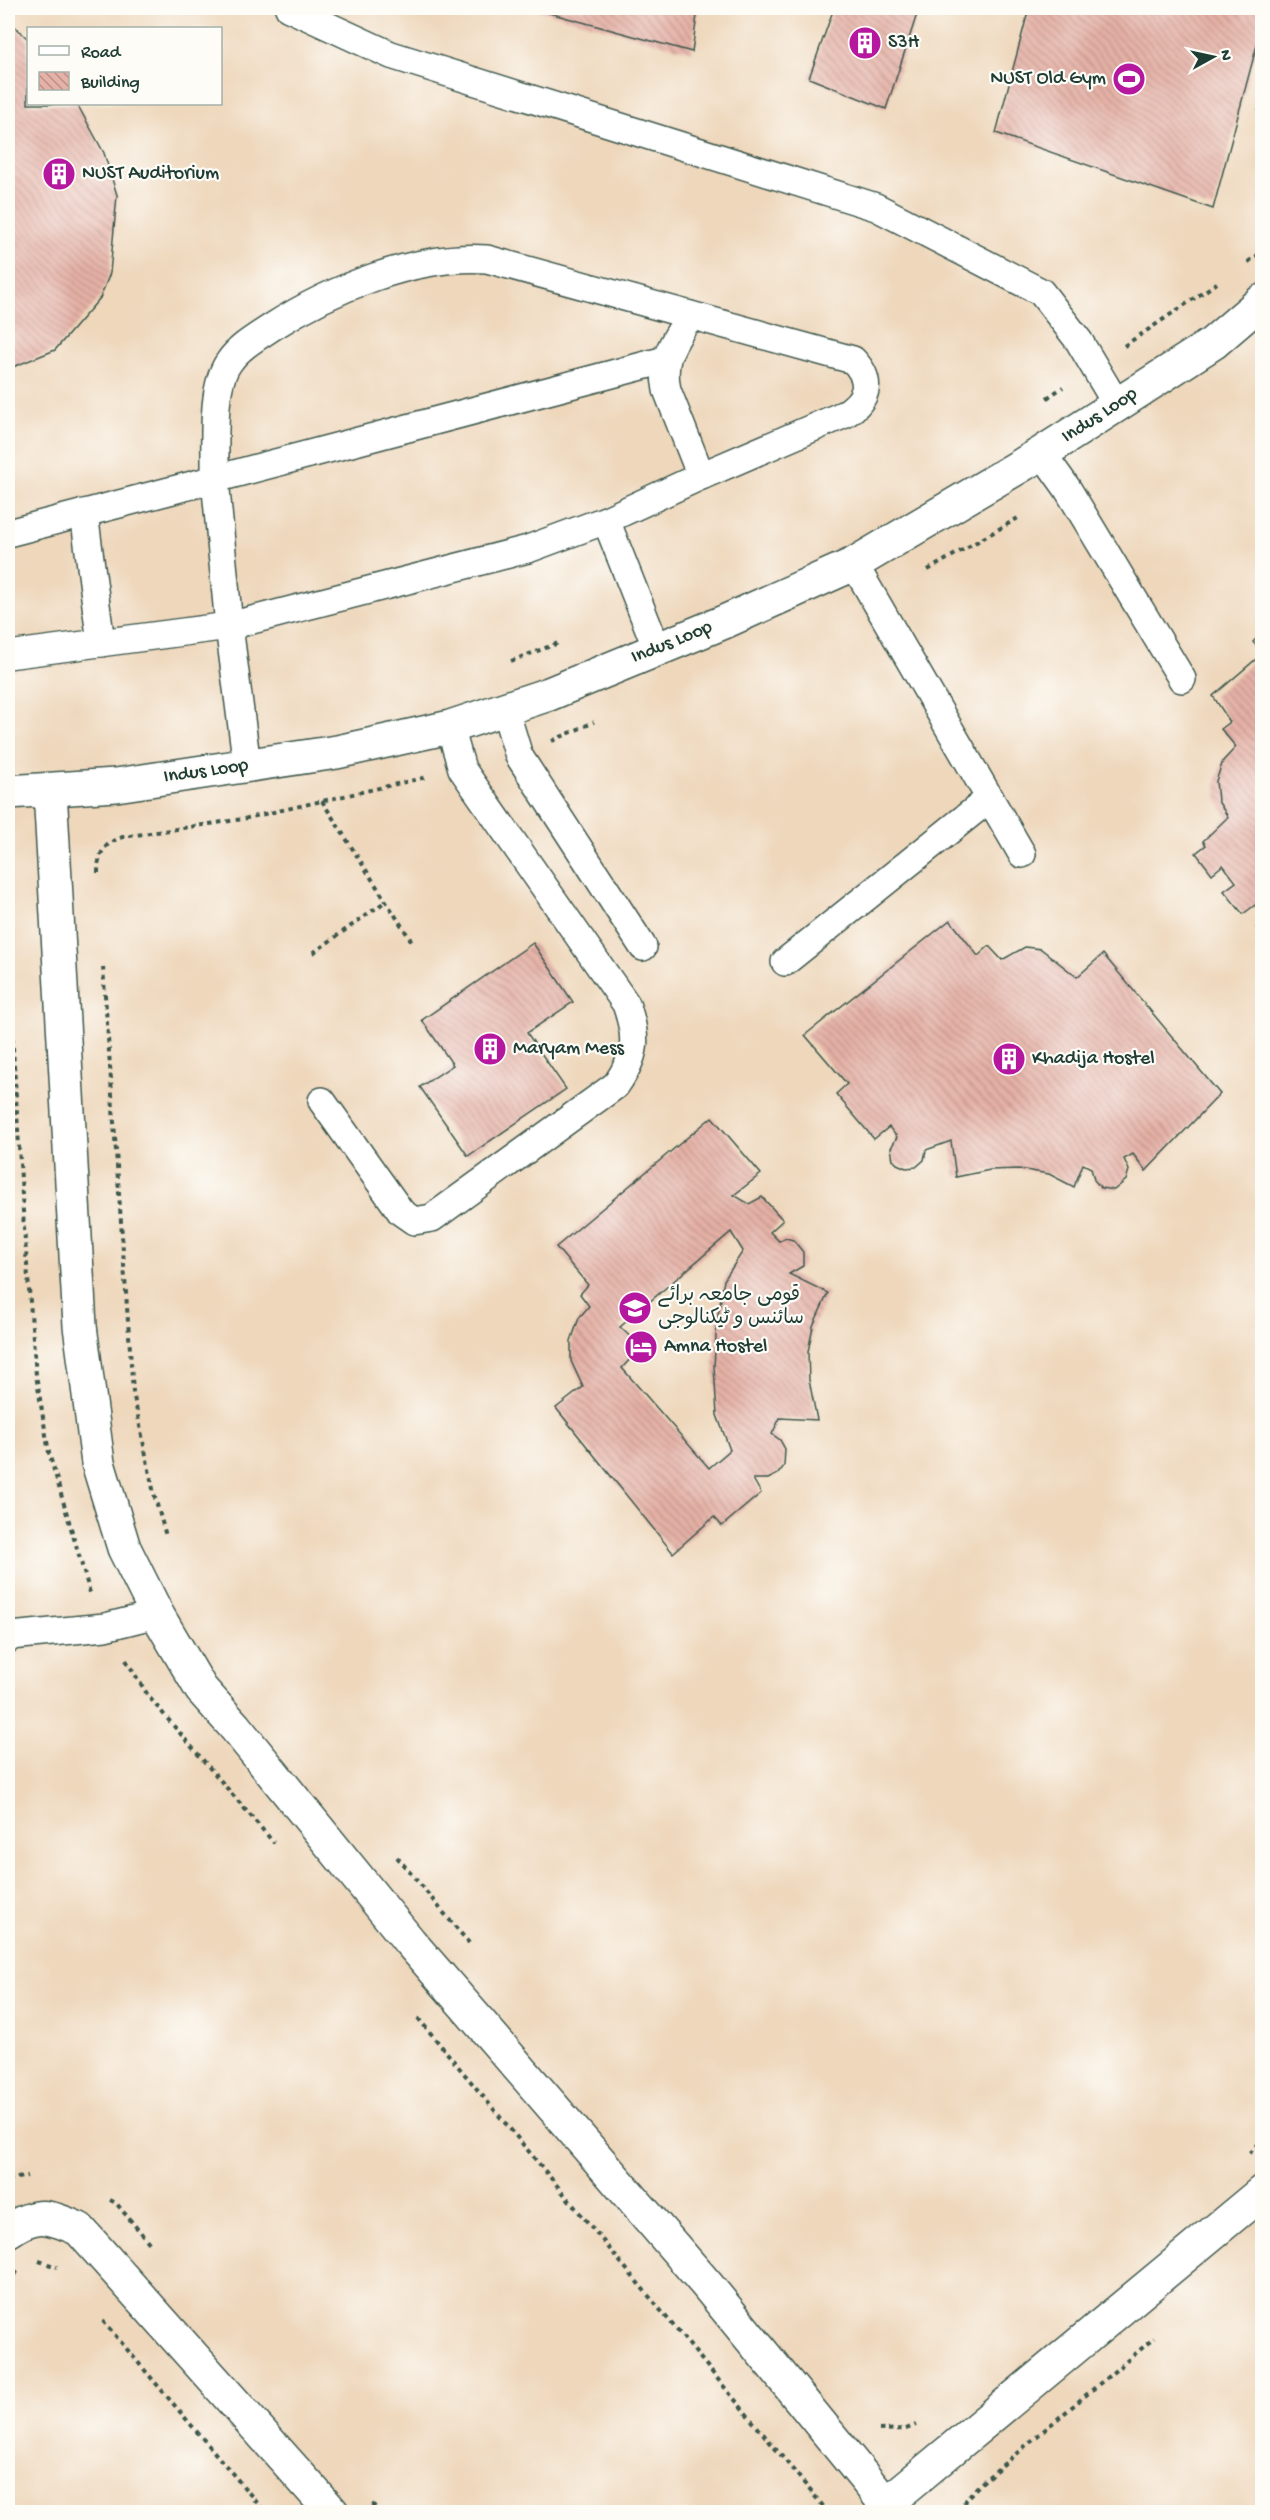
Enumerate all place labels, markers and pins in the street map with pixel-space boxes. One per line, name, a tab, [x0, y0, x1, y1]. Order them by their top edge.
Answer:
building icon: S3H	[847, 25, 883, 61]
place label: S3H	[888, 32, 920, 55]
sports icon: NUST Old Gym	[1111, 61, 1147, 97]
place label: NUST Old Gym	[990, 68, 1106, 91]
building icon: NUST Auditorium	[41, 156, 77, 192]
place label: NUST Auditorium	[82, 163, 219, 186]
building icon: Maryam Mess	[472, 1031, 508, 1067]
place label: Maryam Mess	[513, 1038, 625, 1061]
building icon: Khadija Hostel	[991, 1041, 1027, 1077]
place label: Khadija Hostel	[1032, 1048, 1155, 1071]
place label: قومی جامعہ برائے سائنس و ٹیکنالوجی	[658, 1284, 804, 1331]
school or university icon: قومی جامعہ برائے سائنس و ٹیکنالوجی	[617, 1290, 653, 1326]
hotel icon: Amna Hostel	[623, 1329, 659, 1365]
place label: Amna Hostel	[664, 1336, 767, 1359]

